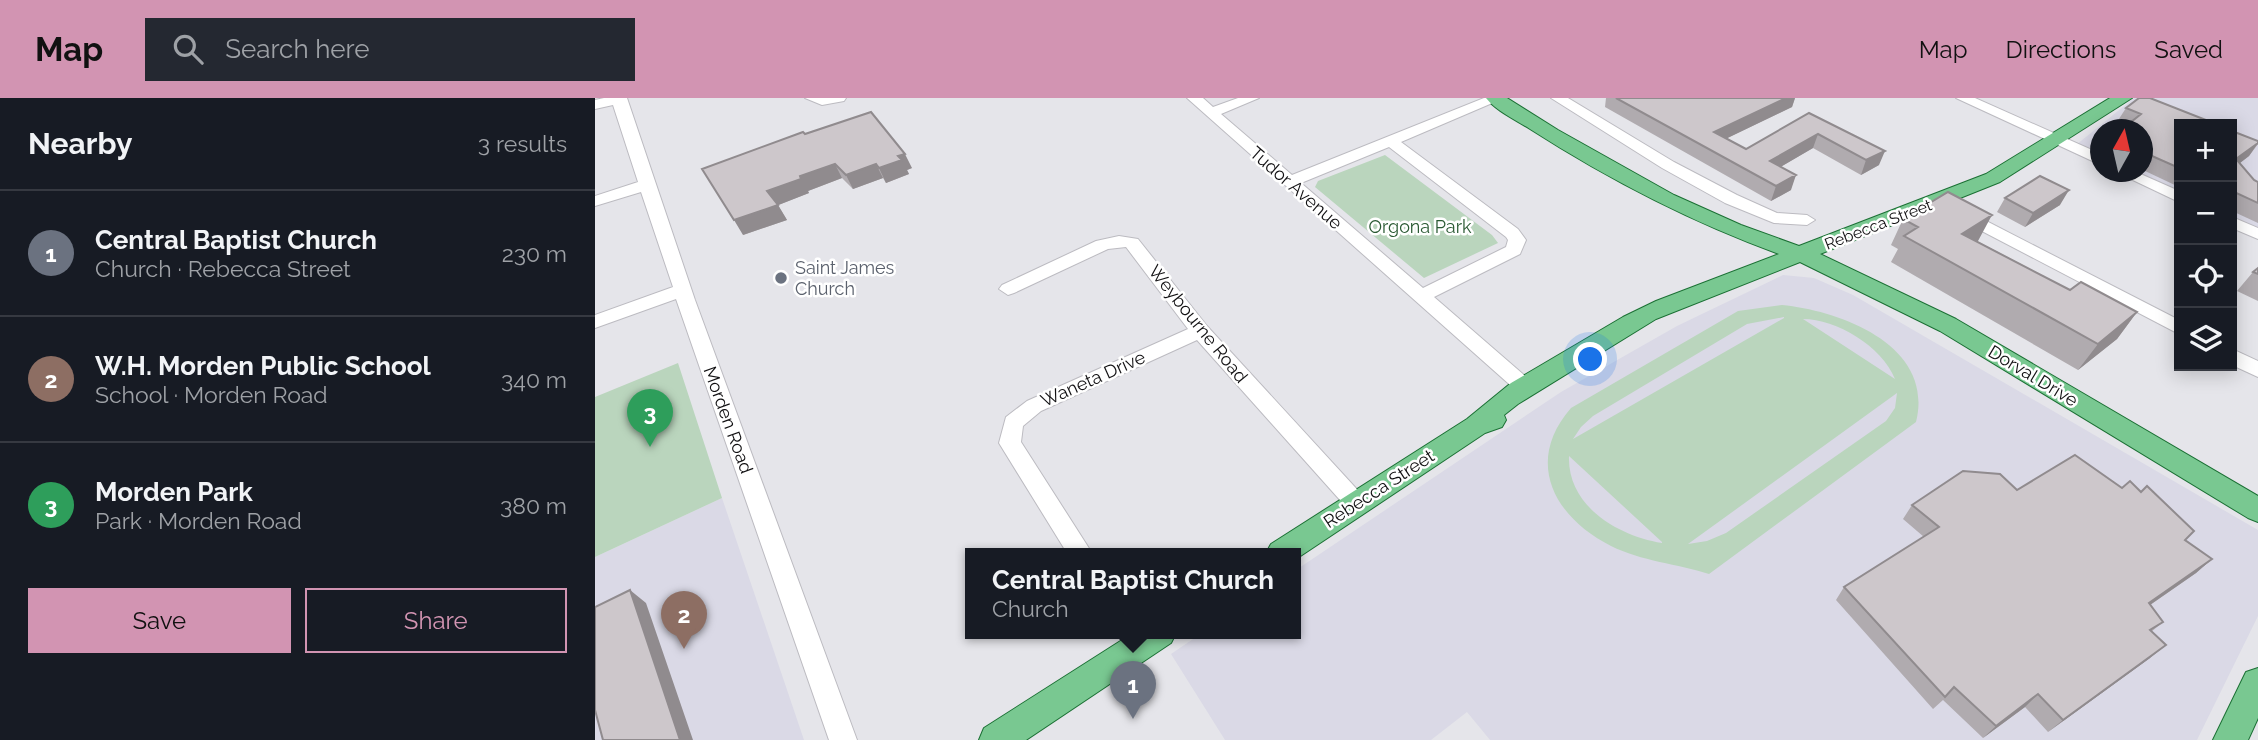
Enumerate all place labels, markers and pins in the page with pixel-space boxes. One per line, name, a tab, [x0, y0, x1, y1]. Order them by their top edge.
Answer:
place label: Saint James Church	[795, 257, 895, 299]
marker: Saint James Church	[773, 270, 789, 286]
pin: 3	[627, 389, 673, 447]
pin: 2	[661, 591, 707, 649]
pin: 1	[1110, 661, 1156, 719]

